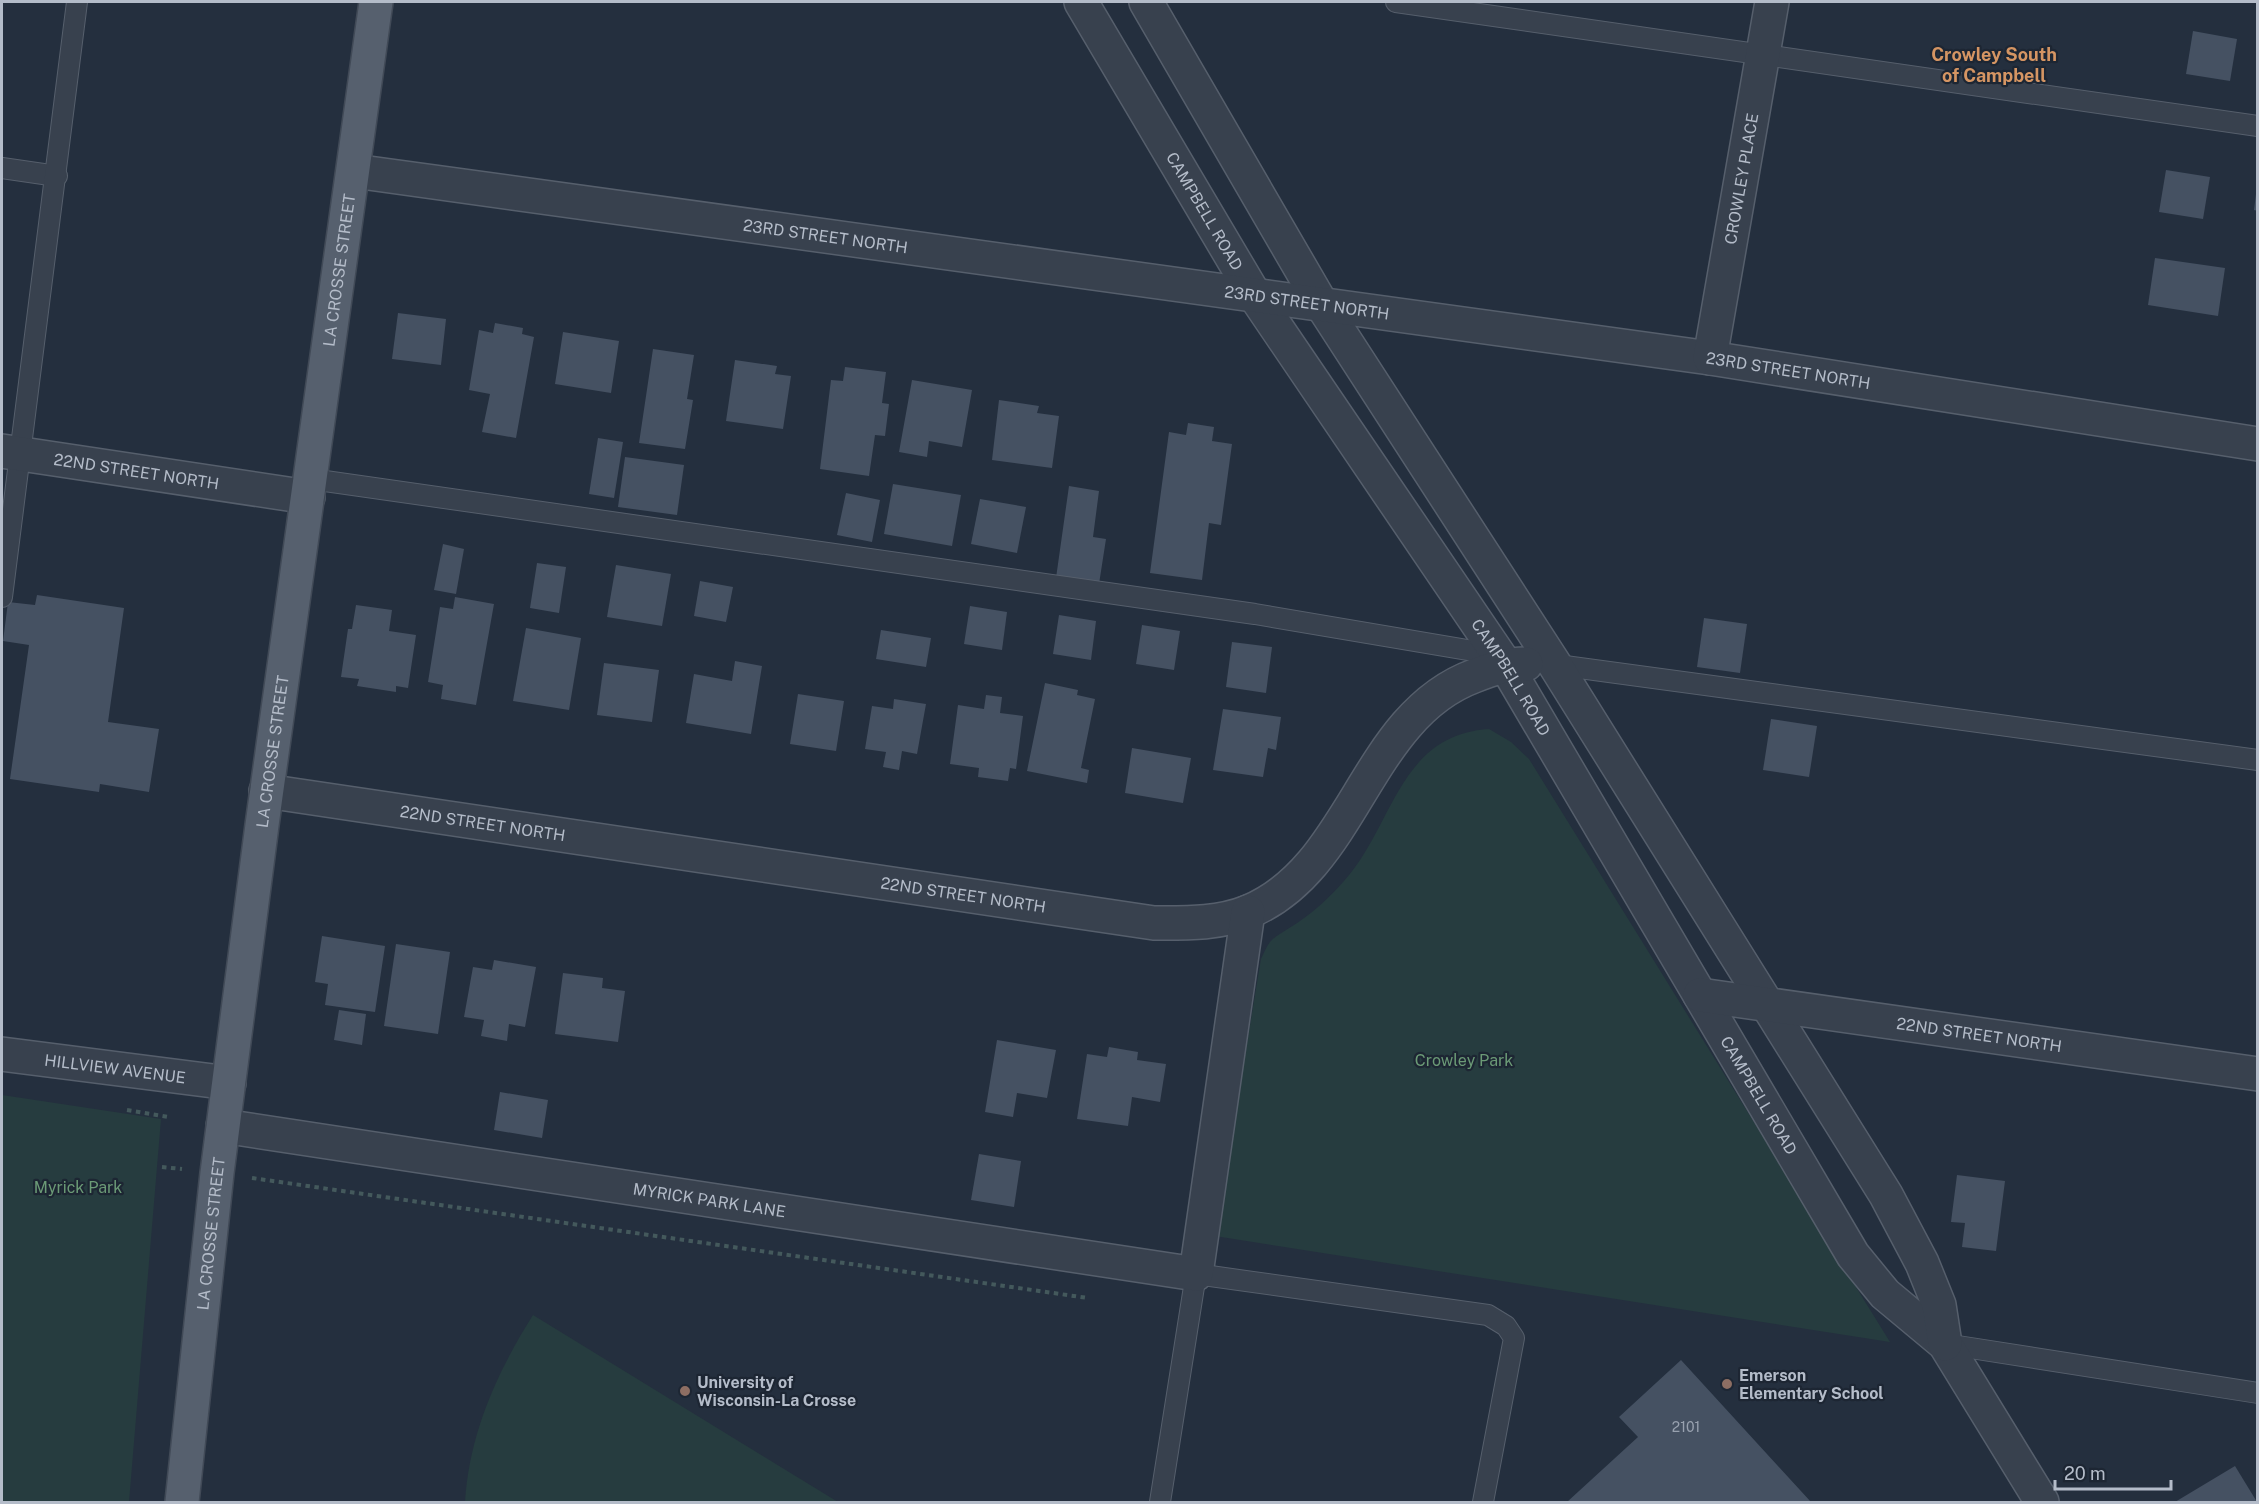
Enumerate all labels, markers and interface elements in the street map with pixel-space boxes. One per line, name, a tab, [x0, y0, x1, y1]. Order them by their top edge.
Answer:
district label: Crowley South of Campbell	[1931, 44, 2057, 86]
street label: CROWLEY PLACE	[1720, 112, 1762, 246]
street label: CAMPBELL ROAD	[1162, 149, 1247, 274]
street label: LA CROSSE STREET	[319, 192, 359, 348]
street label: 23RD STREET NORTH	[742, 215, 909, 257]
street label: 23RD STREET NORTH	[1223, 282, 1391, 323]
street label: 23RD STREET NORTH	[1705, 348, 1872, 393]
street label: 22ND STREET NORTH	[53, 449, 220, 493]
street label: CAMPBELL ROAD	[1468, 615, 1555, 739]
street label: LA CROSSE STREET	[252, 673, 292, 829]
street label: 22ND STREET NORTH	[399, 802, 567, 845]
street label: 22ND STREET NORTH	[879, 873, 1047, 916]
street label: 22ND STREET NORTH	[1895, 1013, 2063, 1056]
street label: CAMPBELL ROAD	[1717, 1033, 1801, 1158]
street label: HILLVIEW AVENUE	[43, 1050, 187, 1087]
park label: Crowley Park	[1415, 1051, 1513, 1070]
street label: LA CROSSE STREET	[193, 1155, 229, 1311]
park label: Myrick Park	[34, 1178, 122, 1197]
street label: MYRICK PARK LANE	[632, 1179, 787, 1221]
place label: Emerson Elementary School	[1739, 1366, 1884, 1403]
place label: University of Wisconsin-La Crosse	[697, 1373, 856, 1410]
marker: Emerson Elementary School	[1720, 1377, 1734, 1391]
marker: University of Wisconsin-La Crosse	[678, 1384, 692, 1398]
house number: 2101	[1672, 1419, 1700, 1435]
scale bar	[2055, 1453, 2170, 1491]
text: 20 m	[2064, 1463, 2106, 1484]

